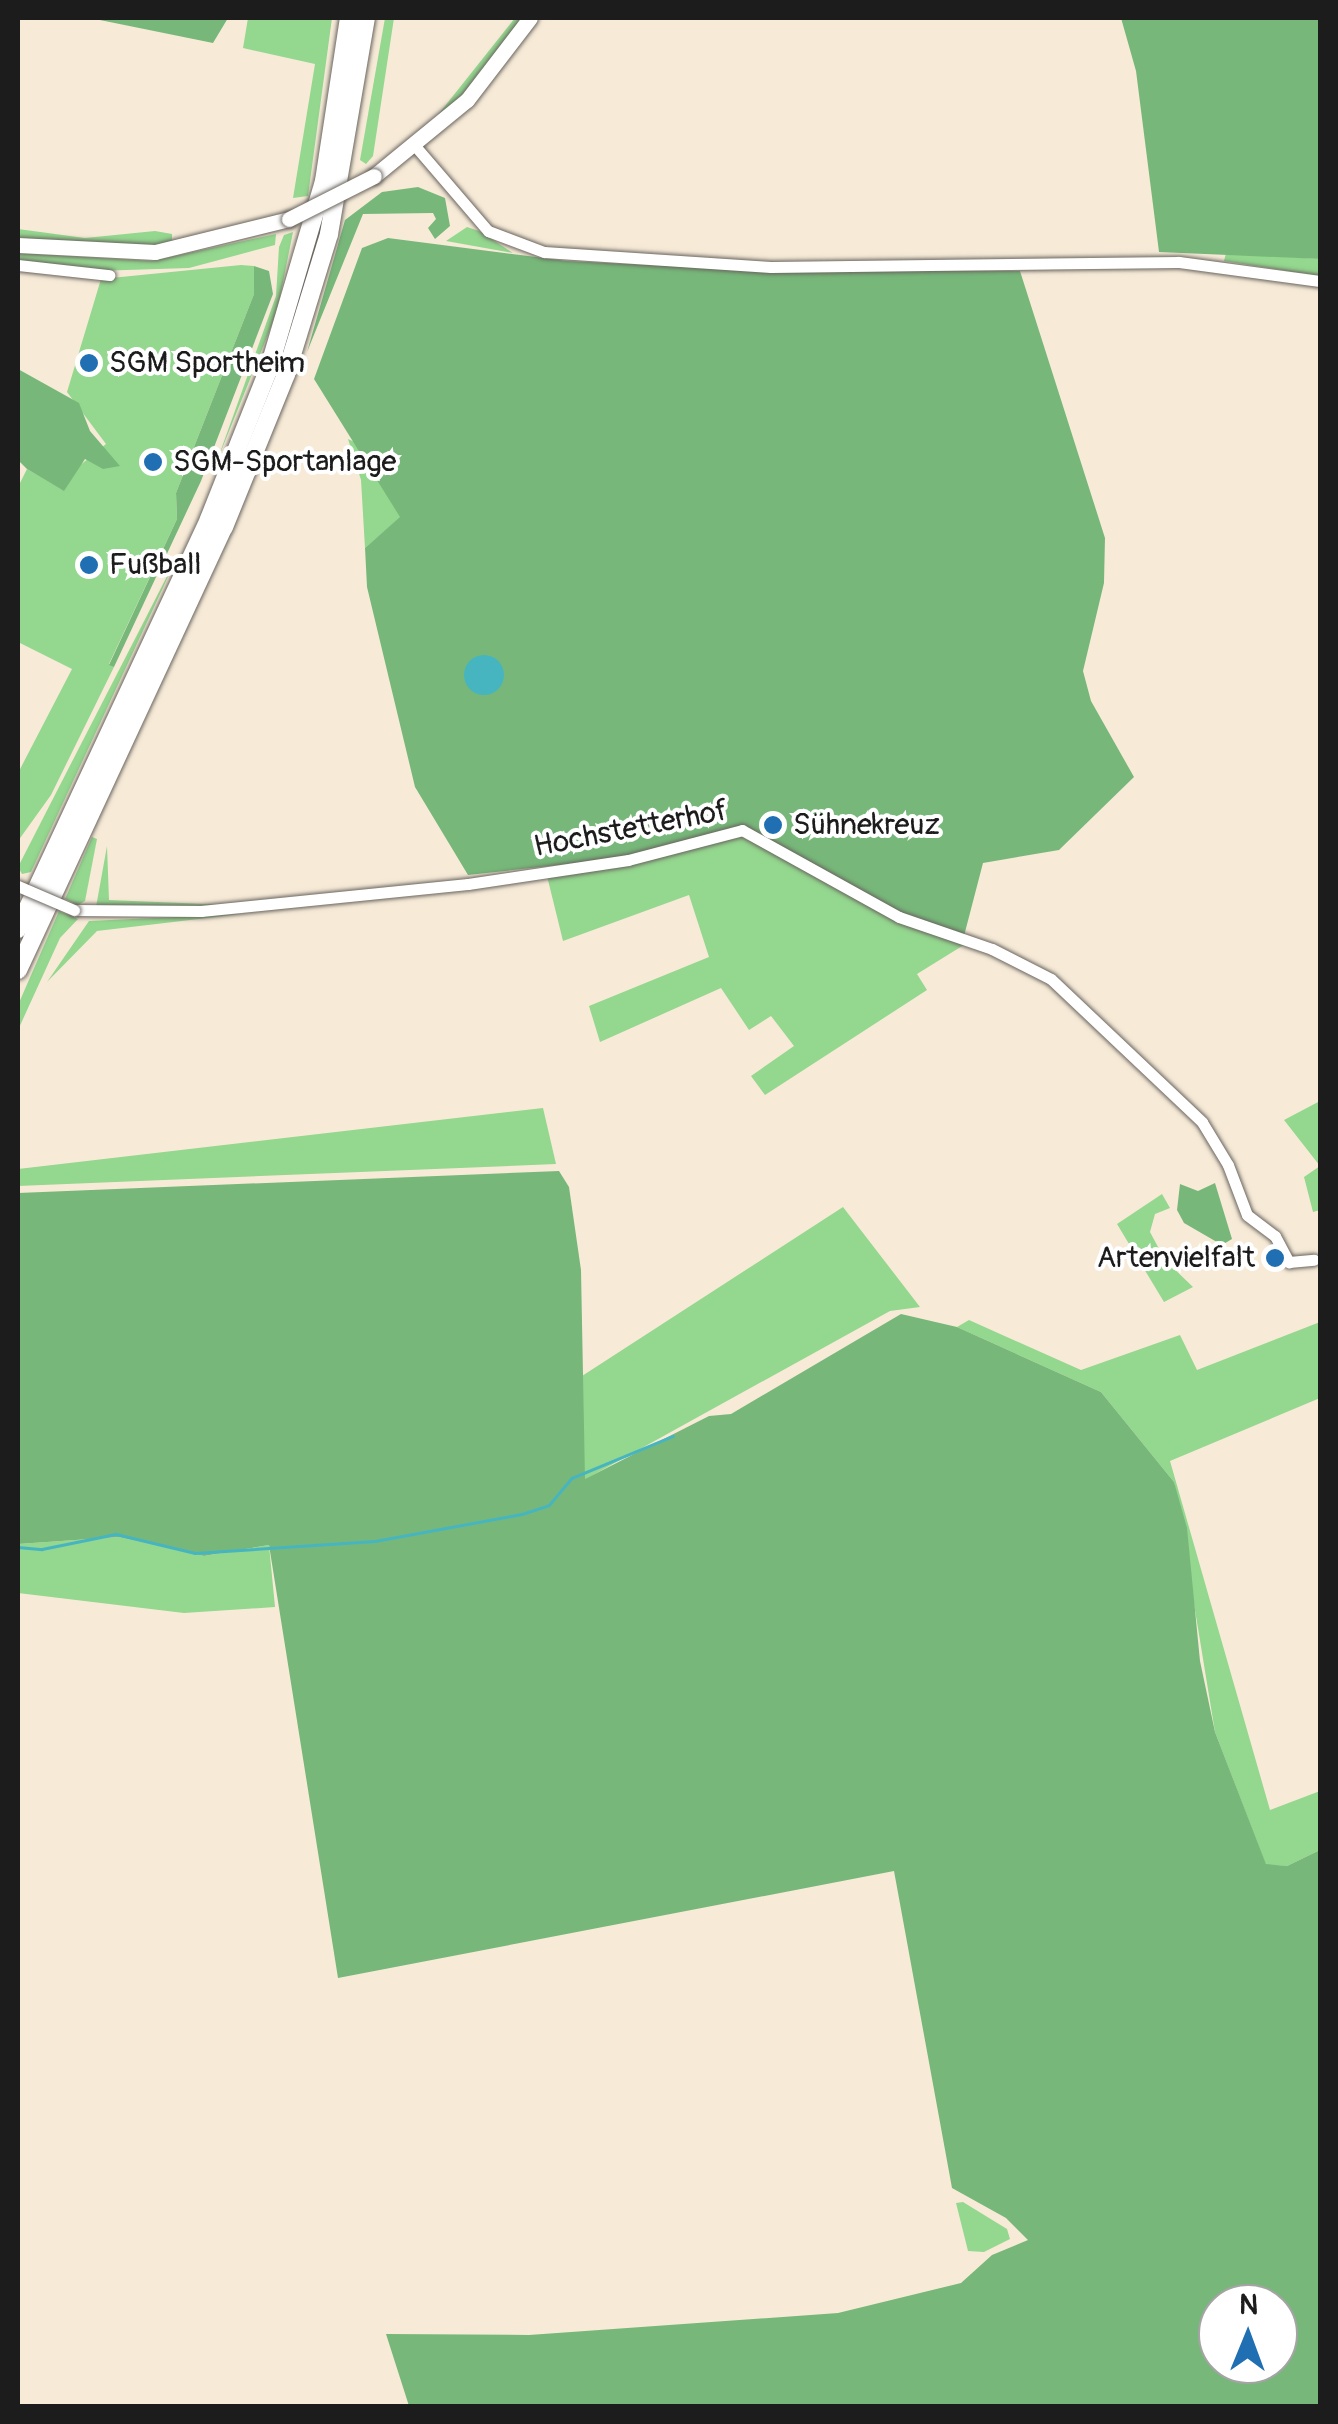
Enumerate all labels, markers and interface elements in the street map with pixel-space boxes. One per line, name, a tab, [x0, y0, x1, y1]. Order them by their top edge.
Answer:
place label: SGM Sportheim	[109, 345, 305, 381]
marker: SGM Sportheim	[78, 352, 100, 374]
place label: SGM-Sportanlage	[173, 444, 396, 480]
marker: SGM-Sportanlage	[142, 451, 164, 473]
place label: Fußball	[109, 547, 201, 583]
marker: Fußball	[78, 554, 100, 576]
street label: Hochstetterhof	[531, 793, 731, 865]
place label: Sühnekreuz	[793, 807, 940, 843]
marker: Sühnekreuz	[762, 814, 784, 836]
place label: Artenvielfalt	[1097, 1240, 1255, 1276]
marker: Artenvielfalt	[1264, 1247, 1286, 1269]
north arrow	[1198, 2284, 1298, 2384]
text: N	[1239, 2288, 1258, 2323]

